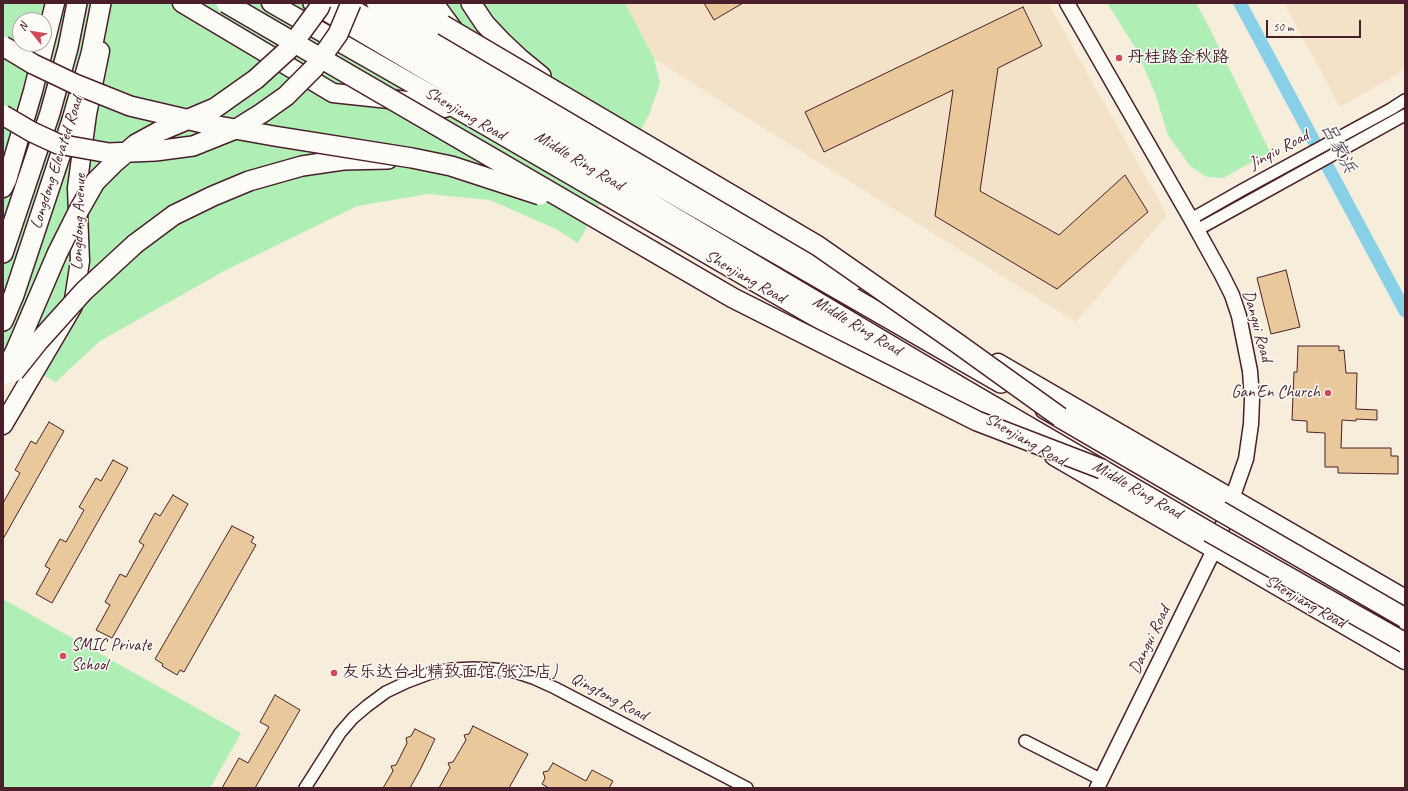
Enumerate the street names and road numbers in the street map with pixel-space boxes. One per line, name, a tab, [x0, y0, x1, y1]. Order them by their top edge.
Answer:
street label: Shenjiang Road	[421, 83, 509, 145]
street label: Longdong Elevated Road	[26, 94, 88, 232]
street label: Middle Ring Road	[531, 126, 627, 196]
street label: Jinqiu Road	[1246, 126, 1312, 174]
street label: Longdong Avenue	[67, 173, 91, 271]
street label: Shenjiang Road	[701, 246, 789, 308]
street label: Dangui Road	[1238, 288, 1276, 364]
street label: Middle Ring Road	[809, 291, 905, 361]
street label: Shenjiang Road	[981, 409, 1069, 471]
street label: Middle Ring Road	[1089, 456, 1185, 524]
street label: Shenjiang Road	[1261, 571, 1349, 633]
street label: Dangui Road	[1125, 603, 1175, 677]
street label: Qingtong Road	[567, 668, 651, 726]

